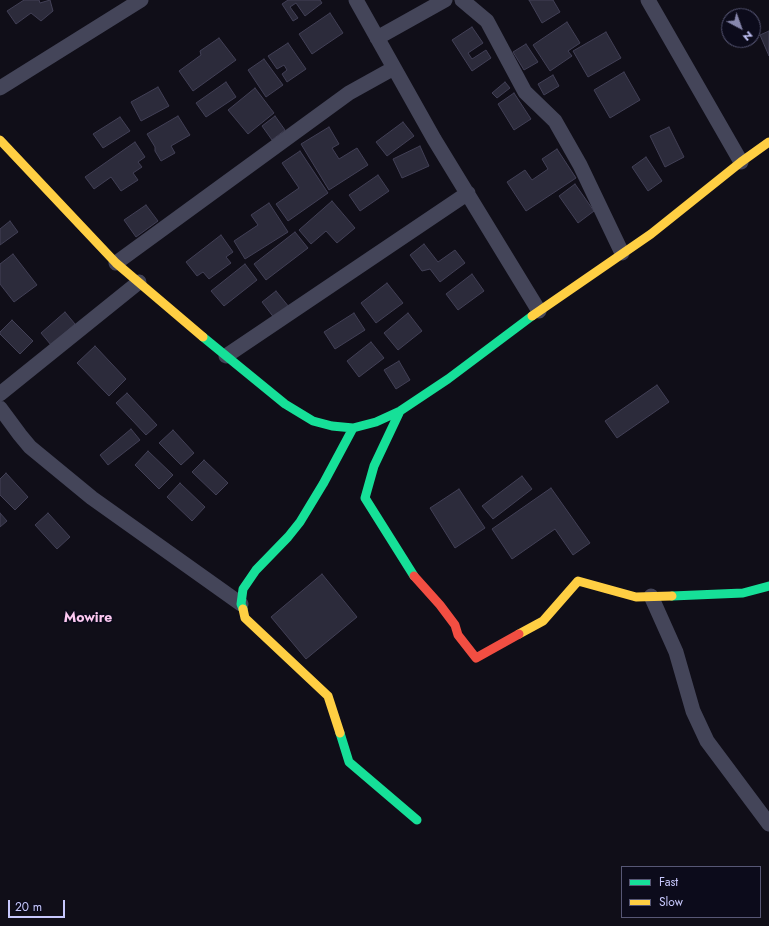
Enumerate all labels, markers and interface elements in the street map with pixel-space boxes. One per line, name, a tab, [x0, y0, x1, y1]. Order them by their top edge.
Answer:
north arrow	[721, 8, 761, 48]
text: N	[740, 27, 757, 45]
district label: Mowire	[64, 611, 112, 627]
legend	[621, 866, 761, 918]
text: Fast	[659, 873, 678, 891]
scale bar	[10, 892, 67, 918]
text: Slow	[659, 893, 683, 911]
text: 20 m	[15, 898, 42, 916]

